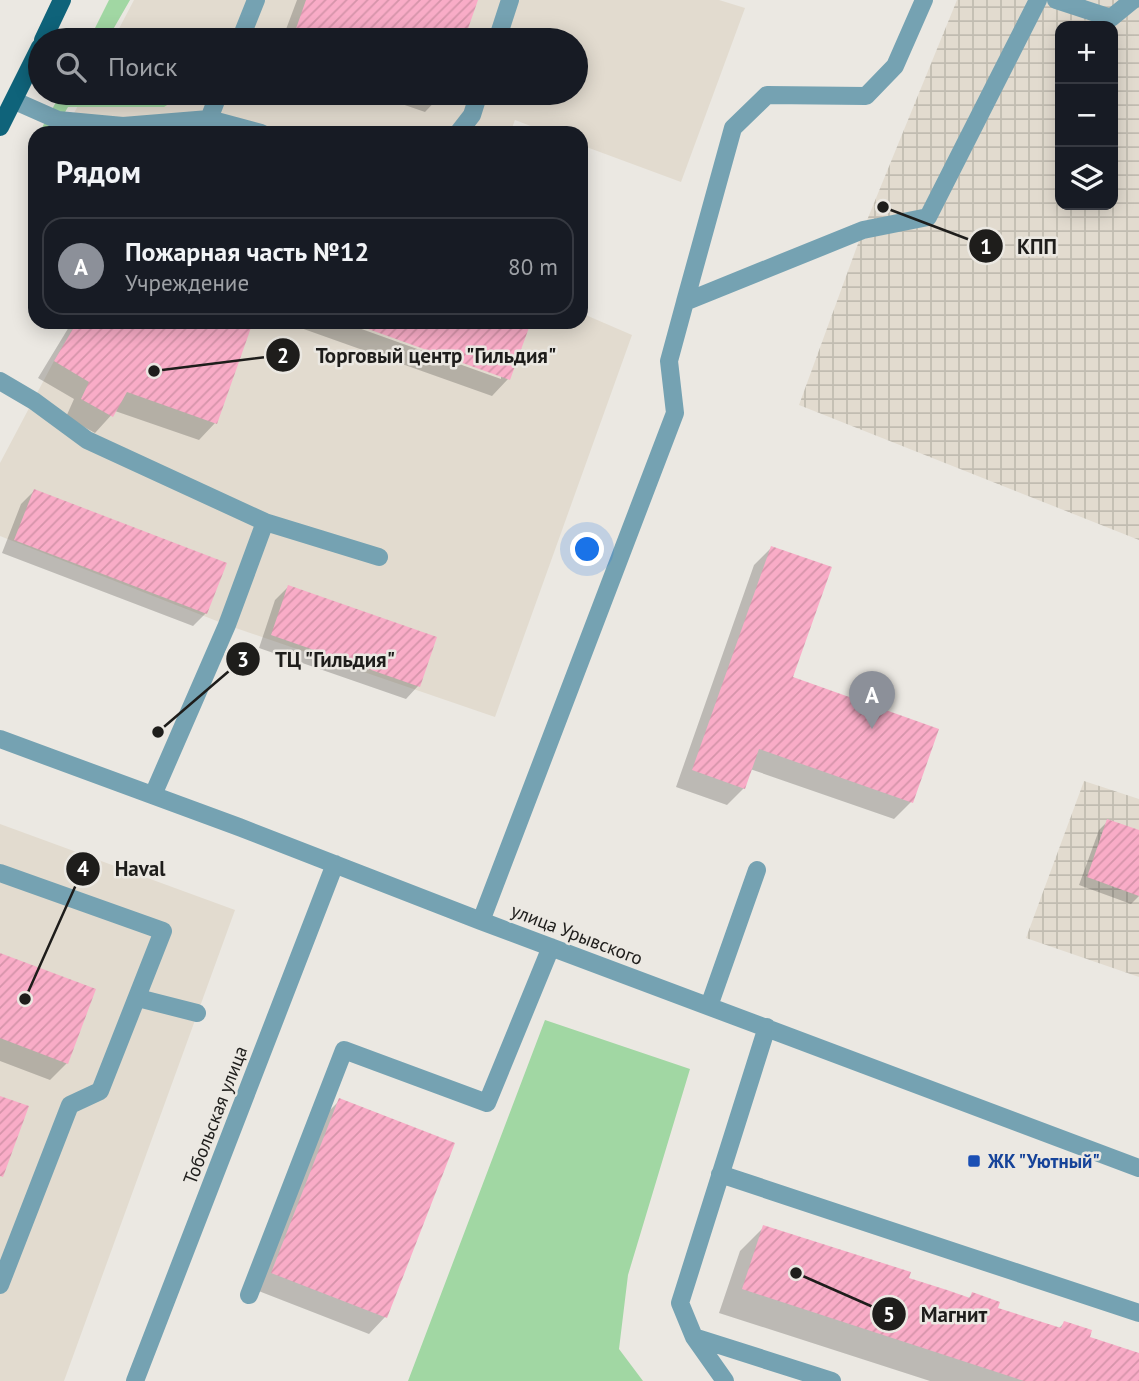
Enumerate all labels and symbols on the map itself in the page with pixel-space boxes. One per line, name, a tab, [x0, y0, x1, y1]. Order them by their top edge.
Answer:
callout: КПП	[968, 225, 1071, 267]
text: 1	[980, 233, 992, 260]
text: КПП	[1017, 233, 1057, 260]
callout: Торговый центр "Гильдия"	[265, 334, 571, 376]
text: 2	[277, 342, 289, 369]
text: Торговый центр "Гильдия"	[316, 342, 556, 369]
your location	[570, 532, 604, 566]
callout: ТЦ "Гильдия"	[225, 638, 410, 680]
text: 3	[237, 646, 249, 673]
text: ТЦ "Гильдия"	[275, 646, 395, 673]
pin: A	[849, 671, 895, 729]
callout: Haval	[65, 848, 179, 890]
text: 4	[77, 855, 89, 882]
text: Haval	[115, 855, 166, 882]
street label: улица Урывского	[508, 898, 646, 970]
street label: Тобольская улица	[178, 1042, 252, 1188]
place label: ЖК "Уютный"	[987, 1149, 1100, 1173]
marker: ЖК "Уютный"	[966, 1153, 982, 1169]
callout: Магнит	[871, 1293, 1001, 1335]
text: 5	[883, 1301, 895, 1328]
text: Магнит	[921, 1301, 988, 1328]

